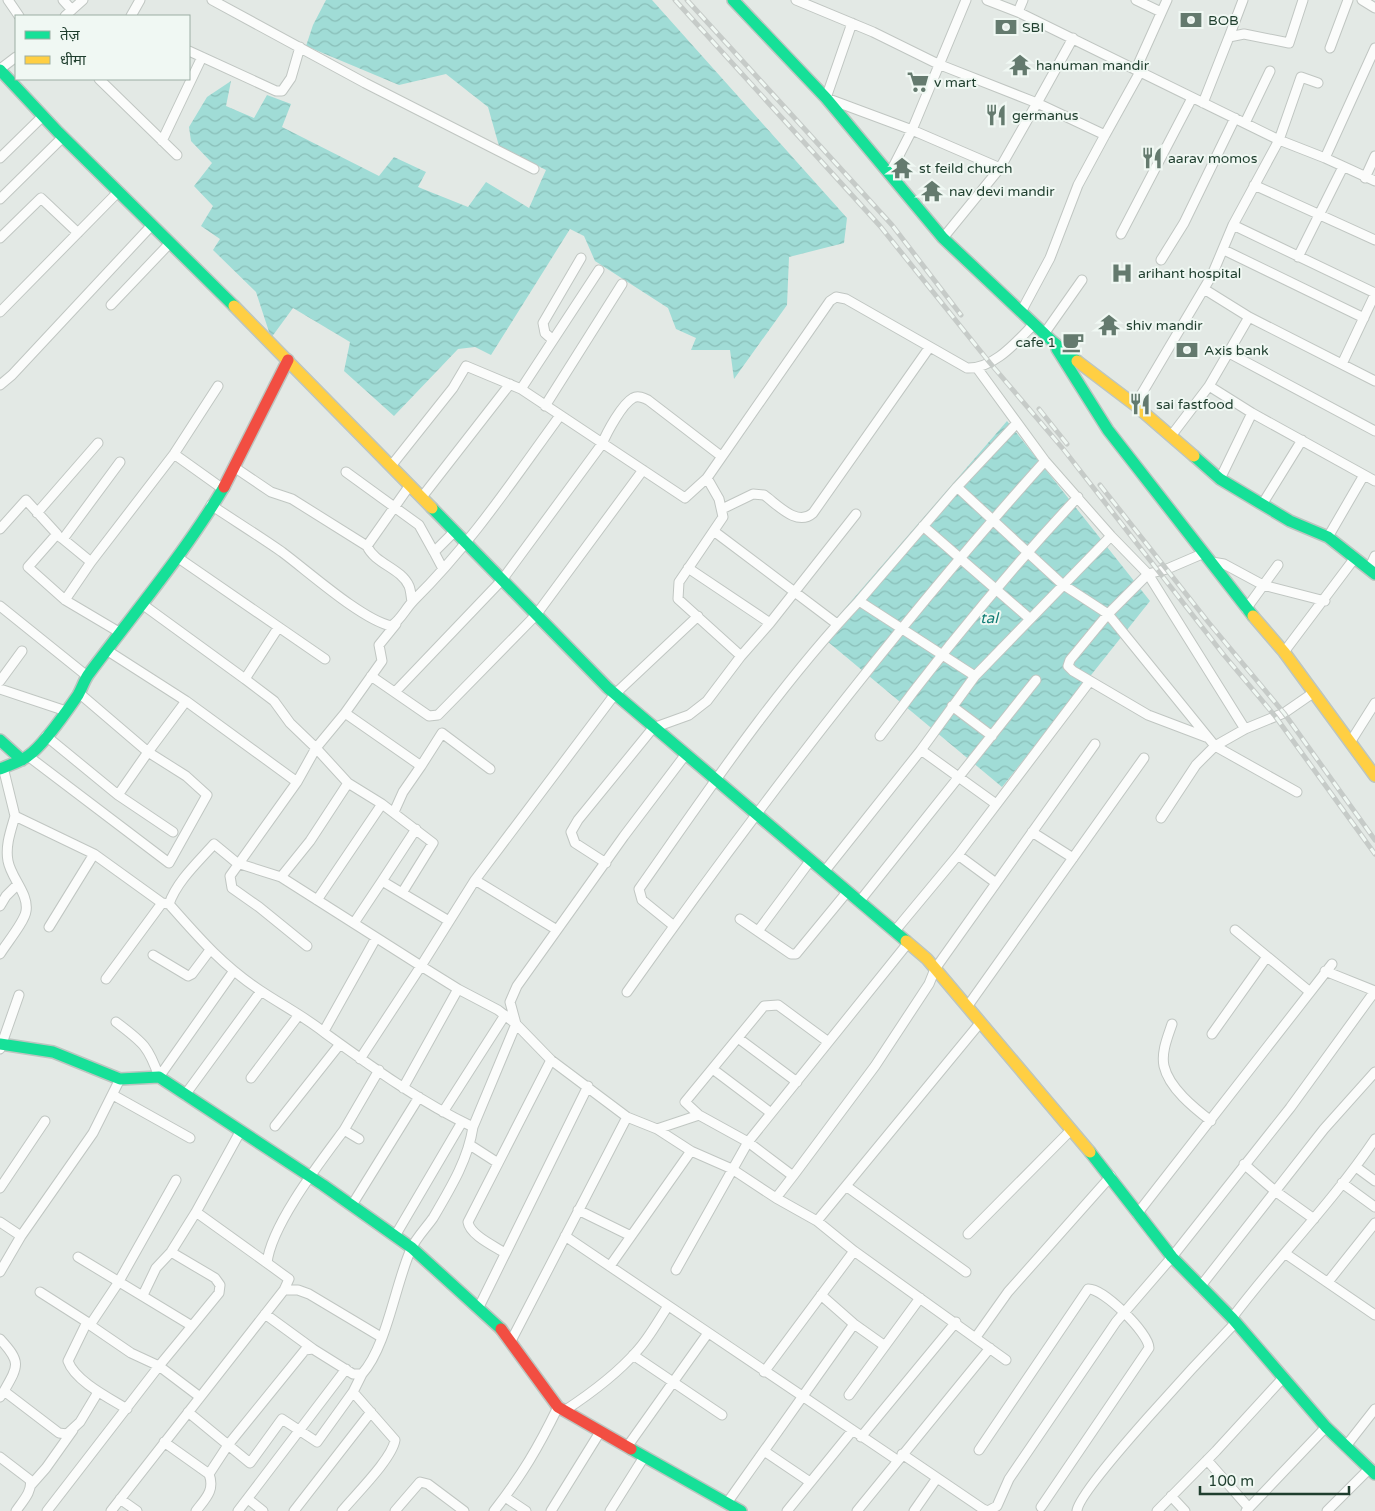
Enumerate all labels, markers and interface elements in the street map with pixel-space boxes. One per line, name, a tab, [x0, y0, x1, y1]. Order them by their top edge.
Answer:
bank icon: BOB	[1178, 7, 1204, 33]
place label: BOB	[1208, 12, 1239, 29]
bank icon: SBI	[993, 14, 1019, 40]
legend	[15, 15, 190, 80]
place label: SBI	[1022, 19, 1044, 36]
text: तेज़	[60, 26, 81, 44]
text: धीमा	[60, 51, 87, 69]
temple icon: hanuman mandir	[1007, 52, 1033, 78]
place label: hanuman mandir	[1036, 57, 1150, 74]
supermarket icon: v mart	[905, 69, 931, 95]
place label: v mart	[934, 74, 977, 91]
restaurant icon: germanus	[983, 102, 1009, 128]
place label: germanus	[1012, 107, 1079, 124]
restaurant icon: aarav momos	[1139, 145, 1165, 171]
place label: aarav momos	[1168, 150, 1258, 167]
temple icon: st feild church	[889, 155, 915, 181]
place label: st feild church	[919, 160, 1013, 177]
temple icon: nav devi mandir	[919, 178, 945, 204]
place label: nav devi mandir	[949, 183, 1055, 200]
hospital icon: arihant hospital	[1109, 260, 1135, 286]
place label: arihant hospital	[1138, 265, 1241, 282]
temple icon: shiv mandir	[1096, 312, 1122, 338]
place label: shiv mandir	[1126, 317, 1203, 334]
cafe icon: cafe 1	[1060, 329, 1086, 355]
place label: cafe 1	[1016, 334, 1056, 351]
bank icon: Axis bank	[1174, 337, 1200, 363]
place label: Axis bank	[1204, 342, 1269, 359]
restaurant icon: sai fastfood	[1127, 391, 1153, 417]
place label: sai fastfood	[1156, 396, 1234, 413]
water label: tal	[980, 609, 1000, 627]
scale bar	[1200, 1464, 1349, 1496]
text: 100 m	[1208, 1472, 1254, 1490]

